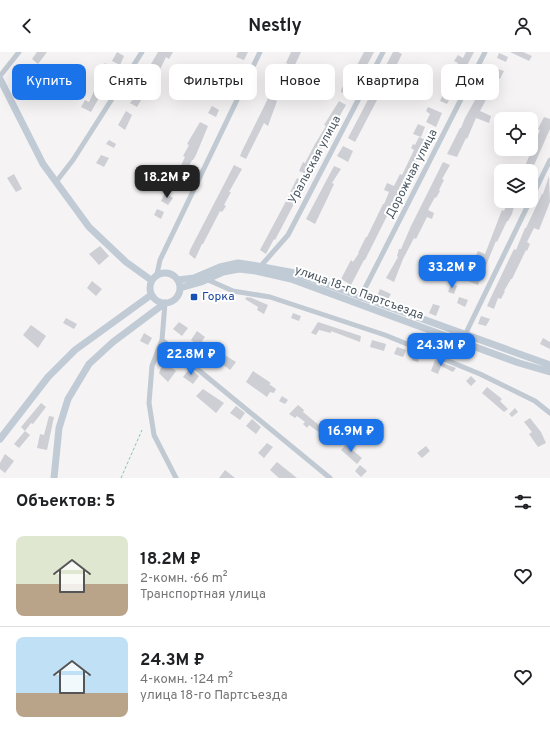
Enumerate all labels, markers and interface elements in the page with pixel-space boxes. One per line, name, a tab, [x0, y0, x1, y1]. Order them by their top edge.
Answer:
icon: back	[16, 15, 38, 37]
text: Nestly	[248, 15, 302, 38]
icon: person	[512, 15, 534, 37]
chip: Купить	[12, 64, 86, 100]
chip: Снять	[94, 64, 161, 100]
chip: Фильтры	[169, 64, 257, 100]
chip: Новое	[265, 64, 335, 100]
chip: Квартира	[343, 64, 433, 100]
chip: Дом	[441, 64, 499, 100]
map controls	[494, 112, 538, 208]
button: locate	[494, 112, 538, 156]
street label: Уральская улица	[285, 113, 345, 207]
street label: Дорожная улица	[383, 127, 441, 221]
button: layers	[494, 164, 538, 208]
pin: 18.2M ₽	[130, 165, 204, 199]
text: 18.2M ₽	[144, 170, 190, 186]
pin: 33.2M ₽	[415, 255, 489, 289]
text: 33.2M ₽	[428, 260, 476, 276]
street label: улица 18-го Партсъезда	[292, 262, 426, 324]
place label: Горка	[202, 289, 235, 305]
marker: Горка	[189, 292, 199, 302]
pin: 24.3M ₽	[404, 333, 478, 367]
text: 24.3M ₽	[416, 338, 466, 354]
pin: 22.8M ₽	[154, 342, 228, 376]
text: 22.8M ₽	[166, 347, 216, 363]
pin: 16.9M ₽	[314, 419, 388, 453]
text: 16.9M ₽	[328, 424, 374, 440]
text: Объектов: 5	[16, 491, 115, 513]
icon: filters	[512, 491, 534, 513]
text: 18.2M ₽	[140, 549, 201, 571]
icon: home	[48, 552, 96, 600]
icon: heart	[512, 565, 534, 587]
text: 2-комн. · 66 m²	[140, 571, 228, 587]
text: Транспортная улица	[140, 587, 266, 603]
text: 24.3M ₽	[140, 650, 205, 672]
icon: home	[48, 653, 96, 701]
icon: heart	[512, 666, 534, 688]
text: 4-комн. · 124 m²	[140, 672, 233, 688]
text: улица 18-го Партсъезда	[140, 688, 288, 704]

